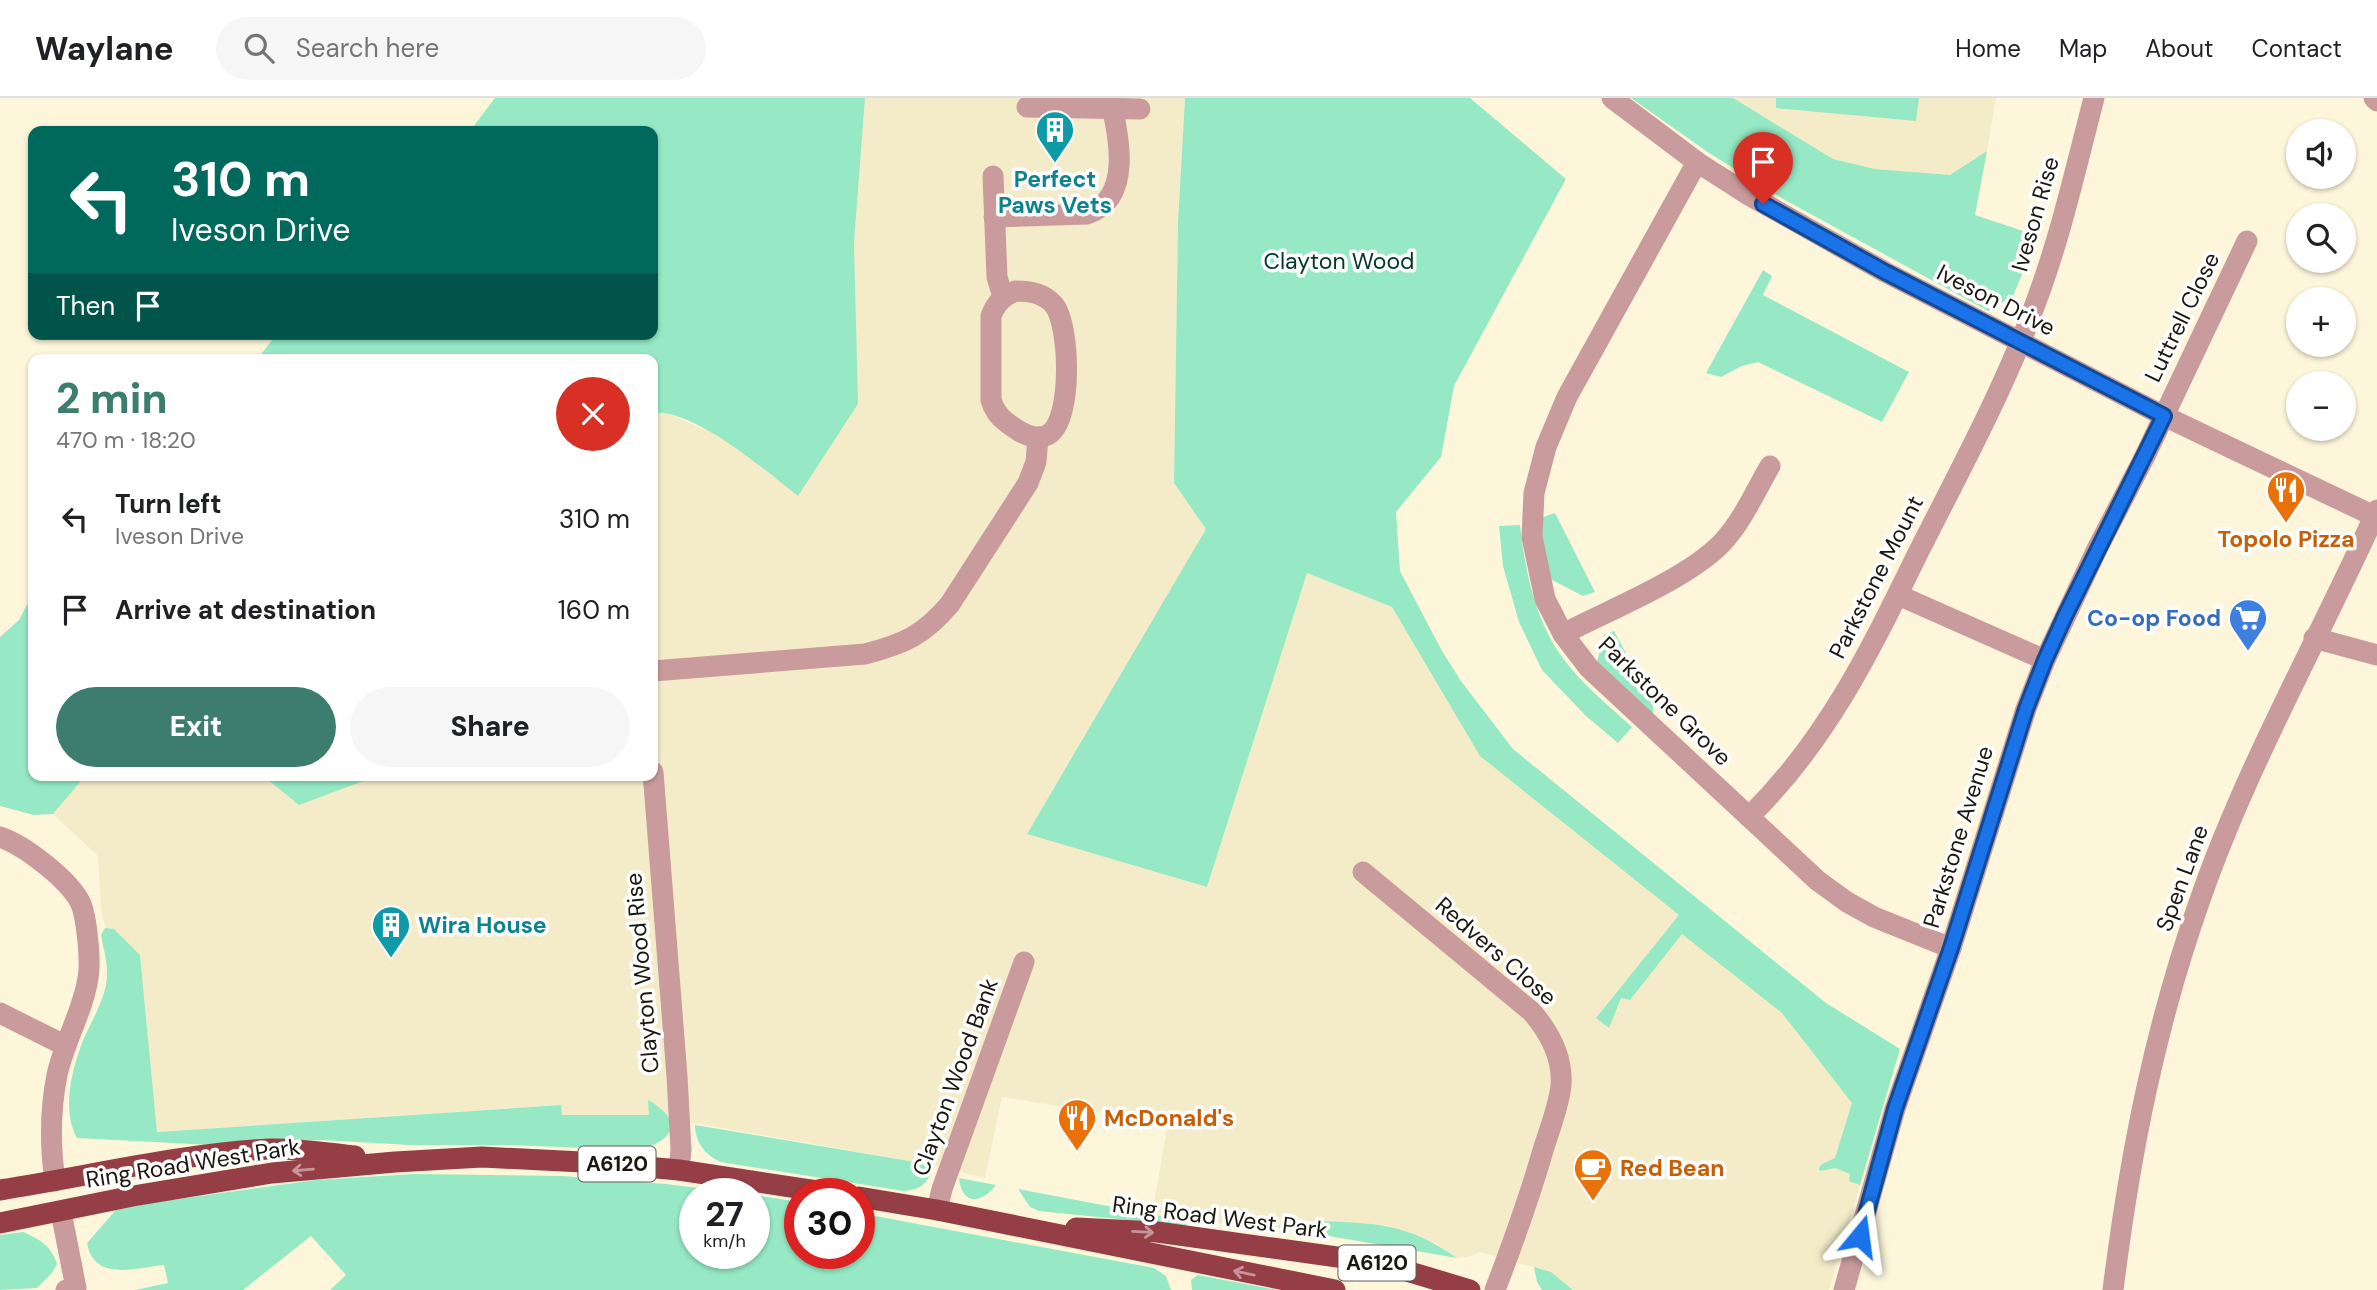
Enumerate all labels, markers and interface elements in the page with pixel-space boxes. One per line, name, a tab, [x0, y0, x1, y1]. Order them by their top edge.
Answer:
search box	[216, 17, 706, 80]
text: Waylane	[35, 27, 174, 70]
icon: search	[240, 29, 278, 67]
text: Search here	[296, 31, 439, 65]
text: Home	[1955, 33, 2021, 64]
text: Map	[2059, 33, 2107, 64]
text: About	[2145, 33, 2214, 64]
text: Contact	[2252, 33, 2342, 64]
building icon: Perfect Paws Vets	[1034, 109, 1076, 164]
map controls	[2286, 119, 2356, 441]
button: sound	[2286, 119, 2356, 189]
pin	[1733, 132, 1793, 204]
icon: arrive	[1744, 143, 1782, 181]
text: 310 m	[171, 147, 310, 211]
street label: Iveson Rise	[2004, 153, 2066, 275]
icon: left	[56, 154, 147, 245]
place label: Perfect Paws Vets	[998, 164, 1112, 220]
button: search	[2286, 203, 2356, 273]
text: Iveson Drive	[171, 209, 350, 251]
park label: Clayton Wood	[1263, 246, 1415, 276]
street label: Luttrell Close	[2138, 247, 2226, 387]
street label: Iveson Drive	[1932, 257, 2060, 343]
icon: arrive	[129, 287, 167, 325]
button: +	[2286, 287, 2356, 357]
text: Then	[56, 289, 115, 323]
text: 2 min	[56, 371, 167, 426]
button: −	[2286, 371, 2356, 441]
button: close	[556, 377, 630, 451]
text: 470 m · 18:20	[56, 425, 196, 455]
restaurant icon: Topolo Pizza	[2265, 469, 2307, 524]
text: Turn left	[115, 487, 222, 521]
street label: Parkstone Mount	[1822, 490, 1930, 664]
icon: left	[56, 500, 94, 538]
text: 310 m	[559, 502, 630, 536]
text: Iveson Drive	[115, 521, 244, 551]
place label: Topolo Pizza	[2218, 524, 2354, 554]
icon: arrive	[56, 591, 94, 629]
text: Arrive at destination	[115, 593, 376, 627]
text: 160 m	[558, 593, 630, 627]
supermarket icon: Co-op Food	[2227, 597, 2269, 652]
place label: Co-op Food	[2087, 603, 2221, 633]
street label: Parkstone Grove	[1592, 630, 1738, 772]
button: Exit	[56, 687, 336, 767]
button: Share	[350, 687, 630, 767]
street label: Parkstone Avenue	[1916, 742, 2000, 932]
street label: Spen Lane	[2149, 821, 2215, 935]
street label: Clayton Wood Rise	[618, 872, 666, 1074]
street label: Redvers Close	[1429, 890, 1563, 1012]
building icon: Wira House	[370, 904, 412, 959]
place label: Wira House	[418, 910, 547, 940]
street label: Clayton Wood Bank	[905, 974, 1005, 1180]
restaurant icon: McDonald's	[1056, 1097, 1098, 1152]
place label: McDonald's	[1104, 1103, 1234, 1133]
street label: Ring Road West Park	[84, 1131, 303, 1195]
road number: A6120	[578, 1146, 656, 1182]
cafe icon: Red Bean	[1572, 1147, 1614, 1202]
place label: Red Bean	[1620, 1153, 1724, 1183]
one-way arrow	[292, 1164, 314, 1177]
speed limit sign: 30	[784, 1178, 875, 1269]
street label: Ring Road West Park	[1111, 1189, 1330, 1245]
text: 27	[705, 1191, 744, 1237]
position arrow	[1823, 1199, 1897, 1273]
one-way arrow	[1132, 1225, 1155, 1238]
text: km/h	[703, 1229, 746, 1253]
road number: A6120	[1338, 1246, 1416, 1280]
one-way arrow	[1233, 1265, 1256, 1279]

